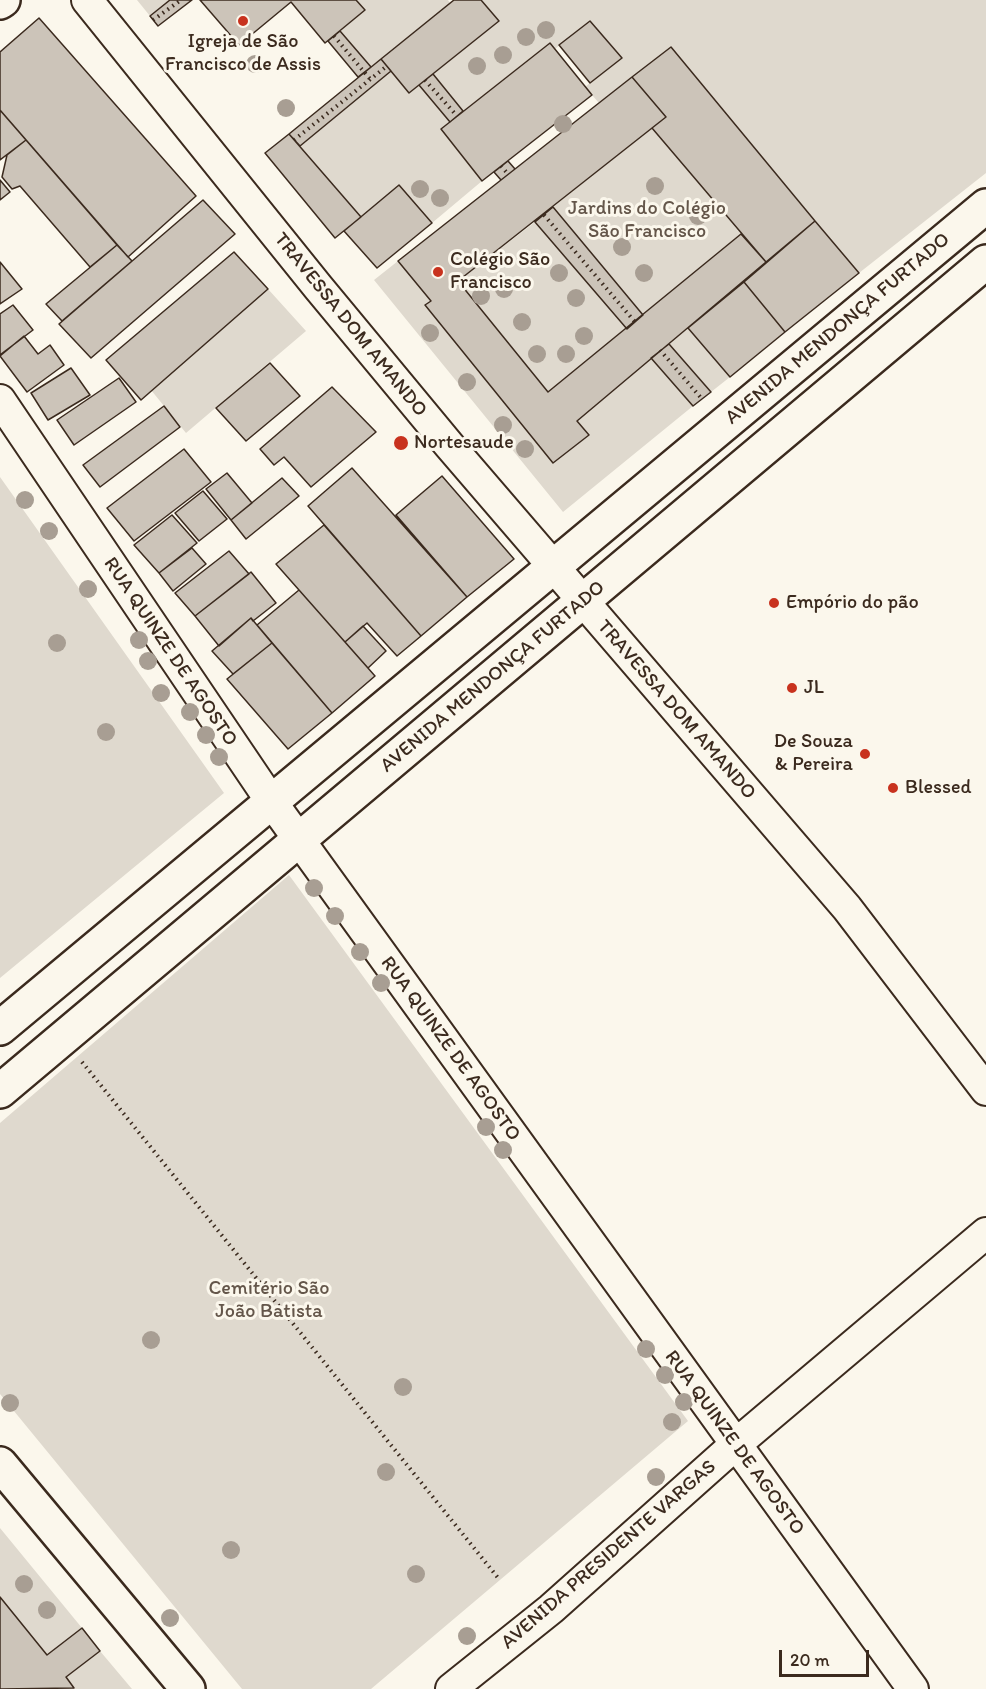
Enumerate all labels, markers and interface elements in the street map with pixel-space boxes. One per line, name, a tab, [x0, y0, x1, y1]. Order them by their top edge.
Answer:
marker: Igreja de São Francisco de Assis	[236, 14, 250, 28]
place label: Igreja de São Francisco de Assis	[165, 30, 321, 77]
park label: Jardins do Colégio São Francisco	[568, 197, 726, 244]
street label: TRAVESSA DOM AMANDO	[268, 228, 432, 422]
street label: AVENIDA MENDONÇA FURTADO	[721, 228, 955, 430]
place label: Colégio São Francisco	[450, 248, 550, 295]
marker: Colégio São Francisco	[431, 265, 445, 279]
place label: Nortesaude	[414, 431, 514, 455]
marker: Nortesaude	[392, 434, 410, 452]
street label: RUA QUINZE DE AGOSTO	[98, 553, 242, 751]
street label: AVENIDA MENDONÇA FURTADO	[376, 576, 610, 778]
place label: Empório do pão	[786, 591, 919, 615]
marker: Empório do pão	[767, 596, 781, 610]
street label: TRAVESSA DOM AMANDO	[591, 615, 761, 805]
place label: JL	[804, 676, 824, 700]
marker: JL	[785, 681, 799, 695]
place label: De Souza & Pereira	[774, 730, 853, 777]
marker: De Souza & Pereira	[858, 747, 872, 761]
place label: Blessed	[905, 776, 972, 800]
marker: Blessed	[886, 781, 900, 795]
street label: RUA QUINZE DE AGOSTO	[375, 952, 525, 1146]
park label: Cemitério São João Batista	[208, 1277, 330, 1324]
street label: RUA QUINZE DE AGOSTO	[659, 1346, 809, 1540]
street label: AVENIDA PRESIDENTE VARGAS	[497, 1455, 721, 1655]
scale bar	[782, 1638, 872, 1676]
text: 20 m	[790, 1649, 830, 1671]

